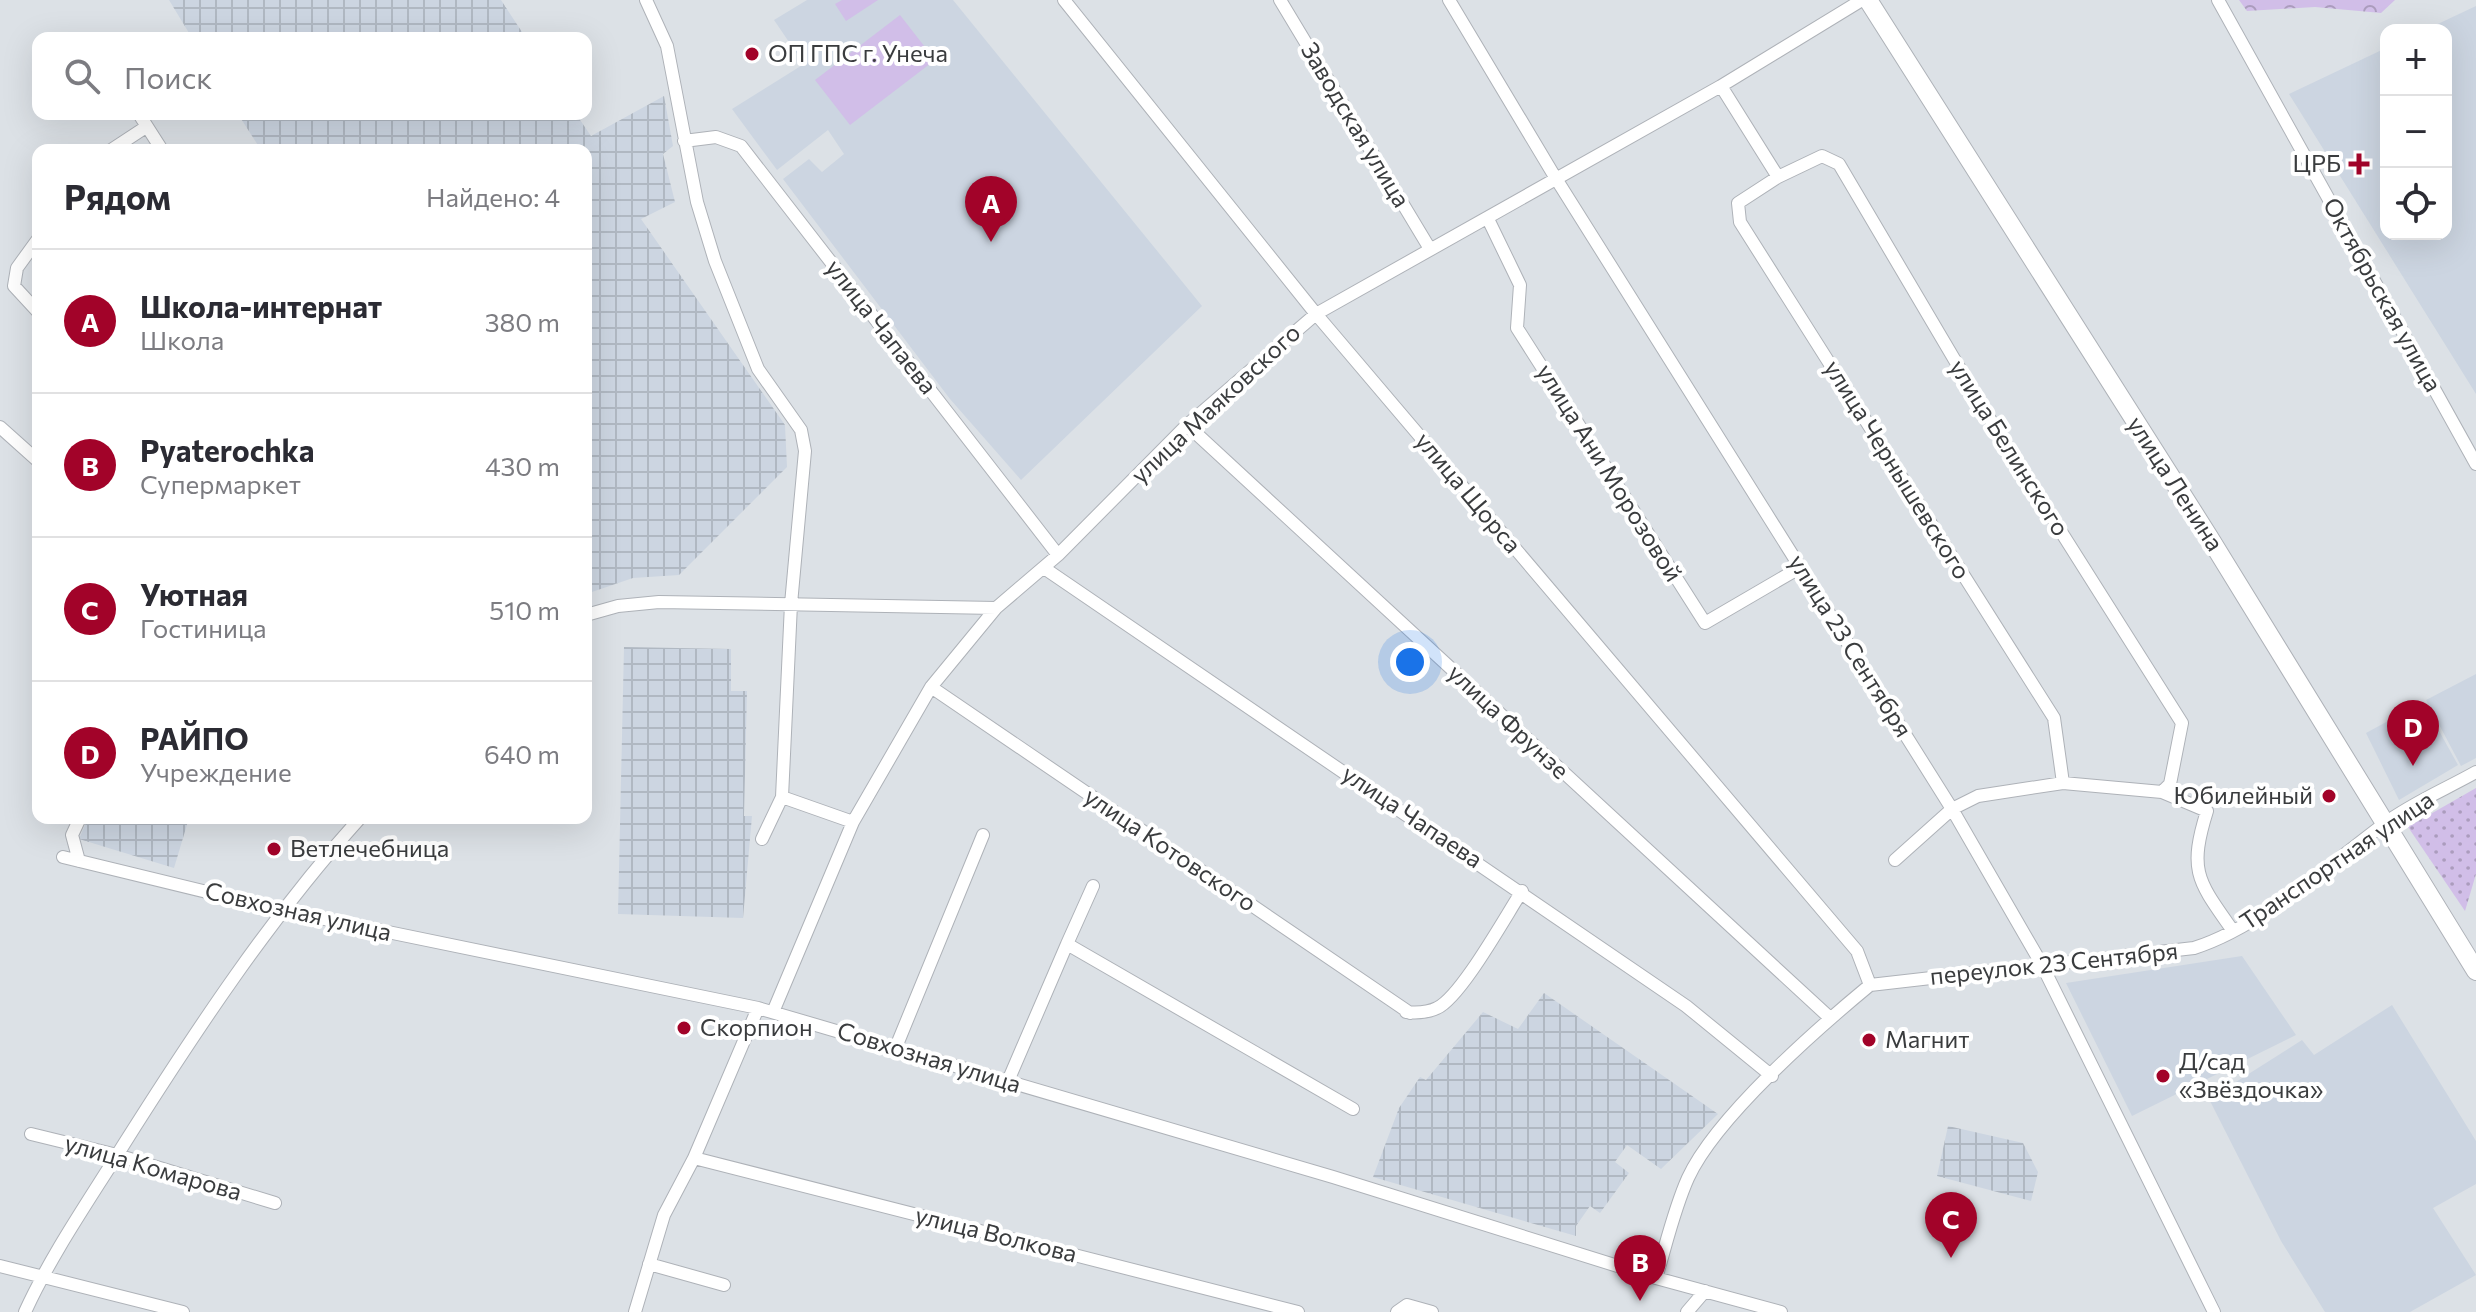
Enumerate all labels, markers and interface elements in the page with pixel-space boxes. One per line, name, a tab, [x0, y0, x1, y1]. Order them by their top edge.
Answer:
map controls	[2380, 24, 2452, 240]
button: +	[2380, 24, 2452, 96]
search box	[32, 32, 592, 120]
street label: Заводская улица	[1296, 37, 1417, 212]
place label: ОП ГПС г. Унеча	[768, 38, 948, 67]
marker: ОП ГПС г. Унеча	[743, 45, 761, 63]
icon: search	[60, 54, 104, 98]
text: Поиск	[124, 58, 212, 95]
button: −	[2380, 96, 2452, 168]
place label: ЦРБ	[2293, 148, 2341, 177]
marker: ЦРБ	[2348, 153, 2370, 175]
button: locate	[2380, 168, 2452, 240]
text: Рядом	[64, 175, 171, 217]
pin: A	[965, 176, 1017, 242]
text: Найдено: 4	[426, 181, 560, 212]
street label: Октябрьская улица	[2318, 192, 2449, 396]
street label: улица Чапаева	[821, 253, 944, 399]
text: Школа-интернат	[140, 287, 382, 324]
text: A	[81, 306, 99, 337]
text: 380 m	[485, 306, 560, 337]
street label: улица Маяковского	[1124, 317, 1306, 489]
text: Школа	[140, 324, 224, 355]
street label: улица Чернышевского	[1819, 354, 1978, 584]
street label: улица Белинского	[1944, 354, 2076, 541]
street label: улица Ани Морозовой	[1531, 358, 1689, 586]
street label: улица Ленина	[2122, 411, 2230, 556]
street label: улица Щорса	[1410, 426, 1528, 558]
text: Pyaterochka	[140, 431, 315, 468]
text: B	[81, 450, 99, 481]
text: 430 m	[485, 450, 560, 481]
text: Супермаркет	[140, 468, 301, 499]
street label: улица 23 Сентября	[1783, 549, 1919, 742]
text: Уютная	[140, 575, 248, 612]
text: C	[81, 594, 99, 625]
text: 510 m	[489, 594, 560, 625]
text: Гостиница	[140, 612, 267, 643]
your location	[1390, 642, 1430, 682]
street label: улица Фрунзе	[1443, 658, 1576, 784]
pin: D	[2387, 700, 2439, 766]
text: РАЙПО	[140, 719, 249, 756]
text: D	[80, 738, 100, 769]
text: 640 m	[484, 738, 560, 769]
text: Учреждение	[140, 756, 292, 787]
street label: улица Чапаева	[1337, 758, 1488, 873]
place label: Юбилейный	[2174, 780, 2313, 809]
street label: улица Котовского	[1079, 781, 1262, 917]
street label: Транспортная улица	[2234, 784, 2439, 935]
marker: Юбилейный	[2320, 787, 2338, 805]
place label: Ветлечебница	[290, 833, 449, 862]
marker: Ветлечебница	[265, 840, 283, 858]
street label: Совхозная улица	[202, 875, 394, 946]
street label: переулок 23 Сентября	[1928, 935, 2179, 990]
place label: Скорпион	[700, 1012, 813, 1041]
street label: Совхозная улица	[834, 1015, 1025, 1098]
marker: Скорпион	[675, 1019, 693, 1037]
place label: Магнит	[1885, 1024, 1969, 1053]
marker: Магнит	[1860, 1031, 1878, 1049]
place label: Д/сад «Звёздочка»	[2179, 1046, 2323, 1103]
marker: Д/сад «Звёздочка»	[2154, 1067, 2172, 1085]
street label: улица Комарова	[62, 1127, 245, 1206]
pin: C	[1925, 1192, 1977, 1258]
street label: улица Волкова	[913, 1199, 1080, 1268]
pin: B	[1614, 1235, 1666, 1301]

